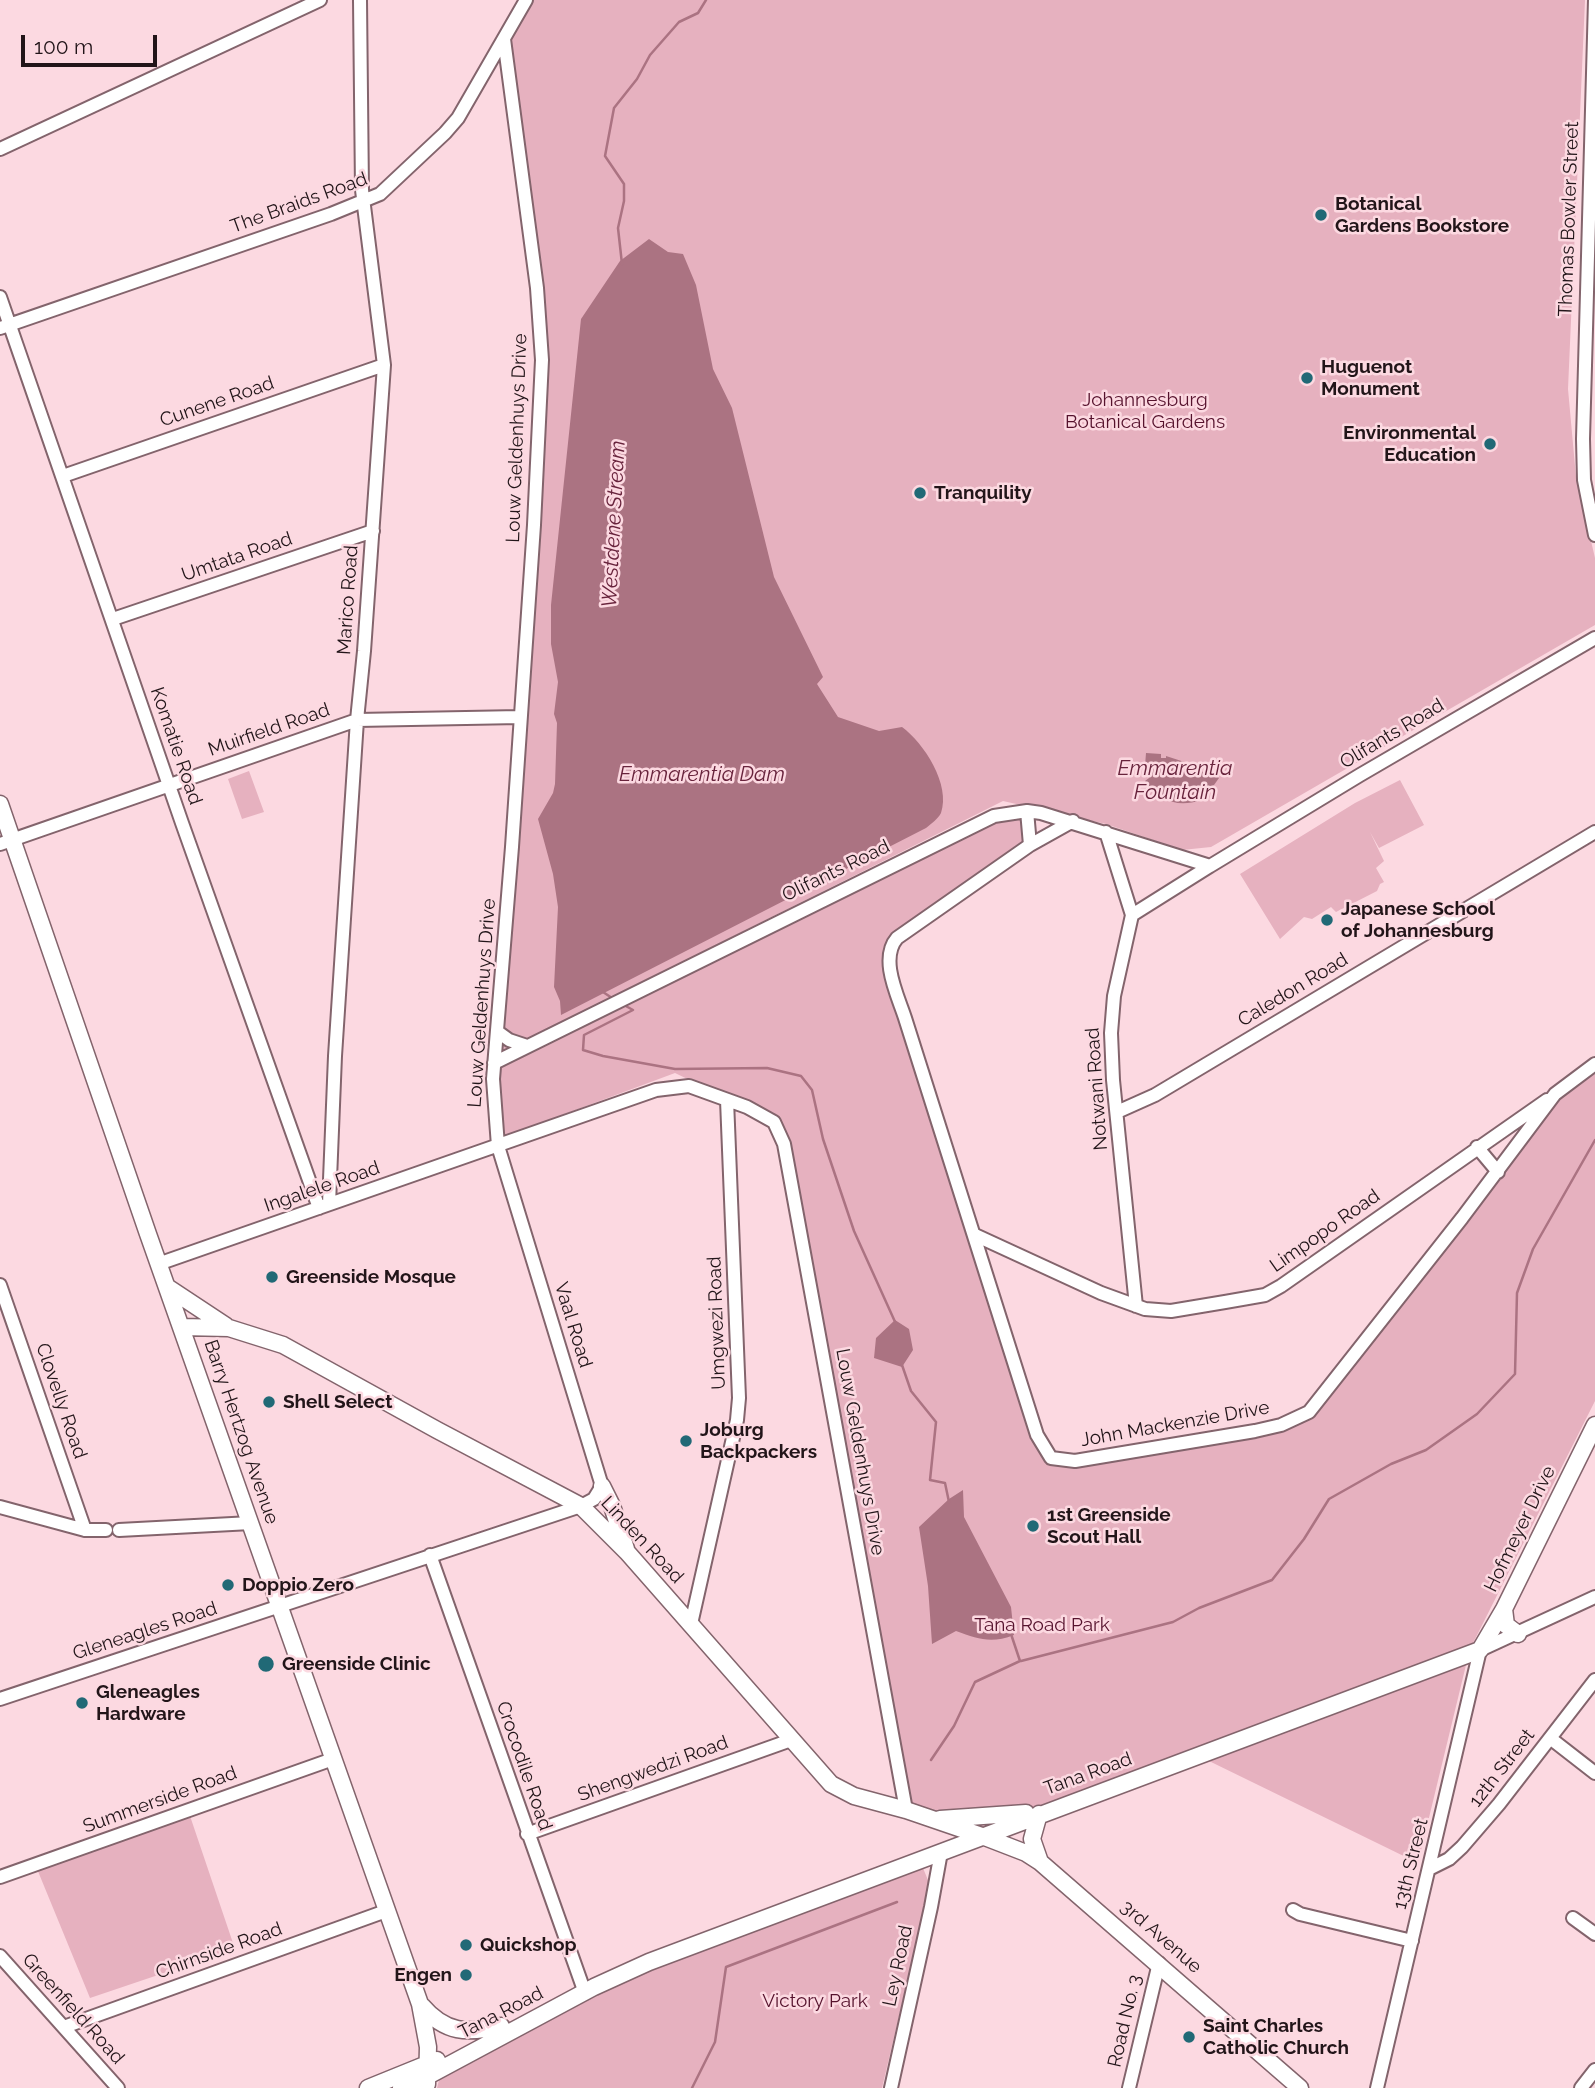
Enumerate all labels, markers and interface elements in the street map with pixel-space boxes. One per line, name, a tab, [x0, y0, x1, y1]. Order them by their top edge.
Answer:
scale bar	[24, 21, 161, 65]
text: 100 m	[34, 34, 93, 59]
street label: Thomas Bowler Street	[1554, 121, 1584, 317]
street label: The Braids Road	[228, 168, 370, 238]
place label: Botanical Gardens Bookstore	[1335, 193, 1509, 237]
marker: Botanical Gardens Bookstore	[1313, 207, 1329, 223]
street label: Louw Geldenhuys Drive	[502, 333, 532, 543]
place label: Huguenot Monument	[1321, 356, 1420, 400]
marker: Huguenot Monument	[1299, 370, 1315, 386]
street label: Cunene Road	[157, 372, 277, 432]
park label: Johannesburg Botanical Gardens	[1065, 389, 1225, 433]
place label: Environmental Education	[1343, 422, 1476, 466]
marker: Environmental Education	[1482, 436, 1498, 452]
water label: Westdene Stream	[597, 440, 631, 608]
place label: Tranquility	[934, 482, 1032, 504]
marker: Tranquility	[912, 485, 928, 501]
street label: Umtata Road	[179, 527, 295, 587]
street label: Marico Road	[333, 544, 363, 656]
street label: Komatie Road	[145, 684, 207, 808]
street label: Olifants Road	[1336, 694, 1448, 774]
street label: Muirfield Road	[205, 699, 333, 761]
water label: Emmarentia Fountain	[1117, 756, 1233, 806]
water label: Emmarentia Dam	[619, 762, 785, 788]
street label: Olifants Road	[778, 835, 894, 907]
street label: Louw Geldenhuys Drive	[463, 898, 501, 1108]
place label: Japanese School of Johannesburg	[1341, 898, 1495, 942]
marker: Japanese School of Johannesburg	[1319, 912, 1335, 928]
street label: Caledon Road	[1234, 948, 1352, 1032]
street label: Notwani Road	[1081, 1027, 1113, 1151]
street label: Ingalele Road	[261, 1157, 383, 1217]
street label: Limpopo Road	[1266, 1185, 1384, 1277]
street label: Umgwezi Road	[703, 1256, 731, 1390]
place label: Greenside Mosque	[286, 1266, 456, 1288]
marker: Greenside Mosque	[264, 1269, 280, 1285]
street label: Vaal Road	[549, 1279, 597, 1371]
street label: Barry Hertzog Avenue	[199, 1337, 283, 1527]
street label: Clovelly Road	[31, 1340, 91, 1462]
street label: Louw Geldenhuys Drive	[831, 1347, 889, 1557]
place label: Shell Select	[283, 1391, 393, 1413]
marker: Shell Select	[261, 1394, 277, 1410]
street label: John Mackenzie Drive	[1079, 1396, 1271, 1452]
place label: Joburg Backpackers	[700, 1419, 817, 1463]
marker: Joburg Backpackers	[678, 1433, 694, 1449]
street label: Hofmeyer Drive	[1480, 1462, 1560, 1596]
street label: Linden Road	[596, 1492, 688, 1588]
place label: 1st Greenside Scout Hall	[1047, 1504, 1171, 1548]
marker: 1st Greenside Scout Hall	[1025, 1518, 1041, 1534]
place label: Doppio Zero	[242, 1574, 354, 1596]
marker: Doppio Zero	[220, 1577, 236, 1593]
street label: Gleneagles Road	[70, 1597, 220, 1665]
park label: Tana Road Park	[974, 1614, 1110, 1636]
place label: Greenside Clinic	[282, 1653, 431, 1675]
marker: Greenside Clinic	[256, 1654, 276, 1674]
place label: Gleneagles Hardware	[96, 1681, 200, 1725]
marker: Gleneagles Hardware	[74, 1695, 90, 1711]
street label: Crocodile Road	[491, 1698, 557, 1834]
street label: 12th Street	[1464, 1724, 1540, 1812]
street label: Shengwedzi Road	[575, 1731, 731, 1807]
street label: Tana Road	[1041, 1748, 1135, 1800]
street label: Summerside Road	[80, 1762, 240, 1838]
street label: 13th Street	[1389, 1816, 1433, 1912]
street label: 3rd Avenue	[1116, 1896, 1206, 1978]
street label: Chirnside Road	[153, 1918, 285, 1984]
street label: Ley Road	[878, 1923, 918, 2009]
place label: Quickshop	[480, 1934, 577, 1956]
marker: Quickshop	[458, 1937, 474, 1953]
street label: Greenfield Road	[17, 1949, 129, 2069]
place label: Engen	[394, 1964, 452, 1986]
marker: Engen	[458, 1967, 474, 1983]
street label: Road No. 3	[1103, 1972, 1147, 2070]
street label: Tana Road	[455, 1982, 547, 2044]
park label: Victory Park	[762, 1990, 868, 2012]
place label: Saint Charles Catholic Church	[1203, 2015, 1349, 2059]
marker: Saint Charles Catholic Church	[1181, 2029, 1197, 2045]

